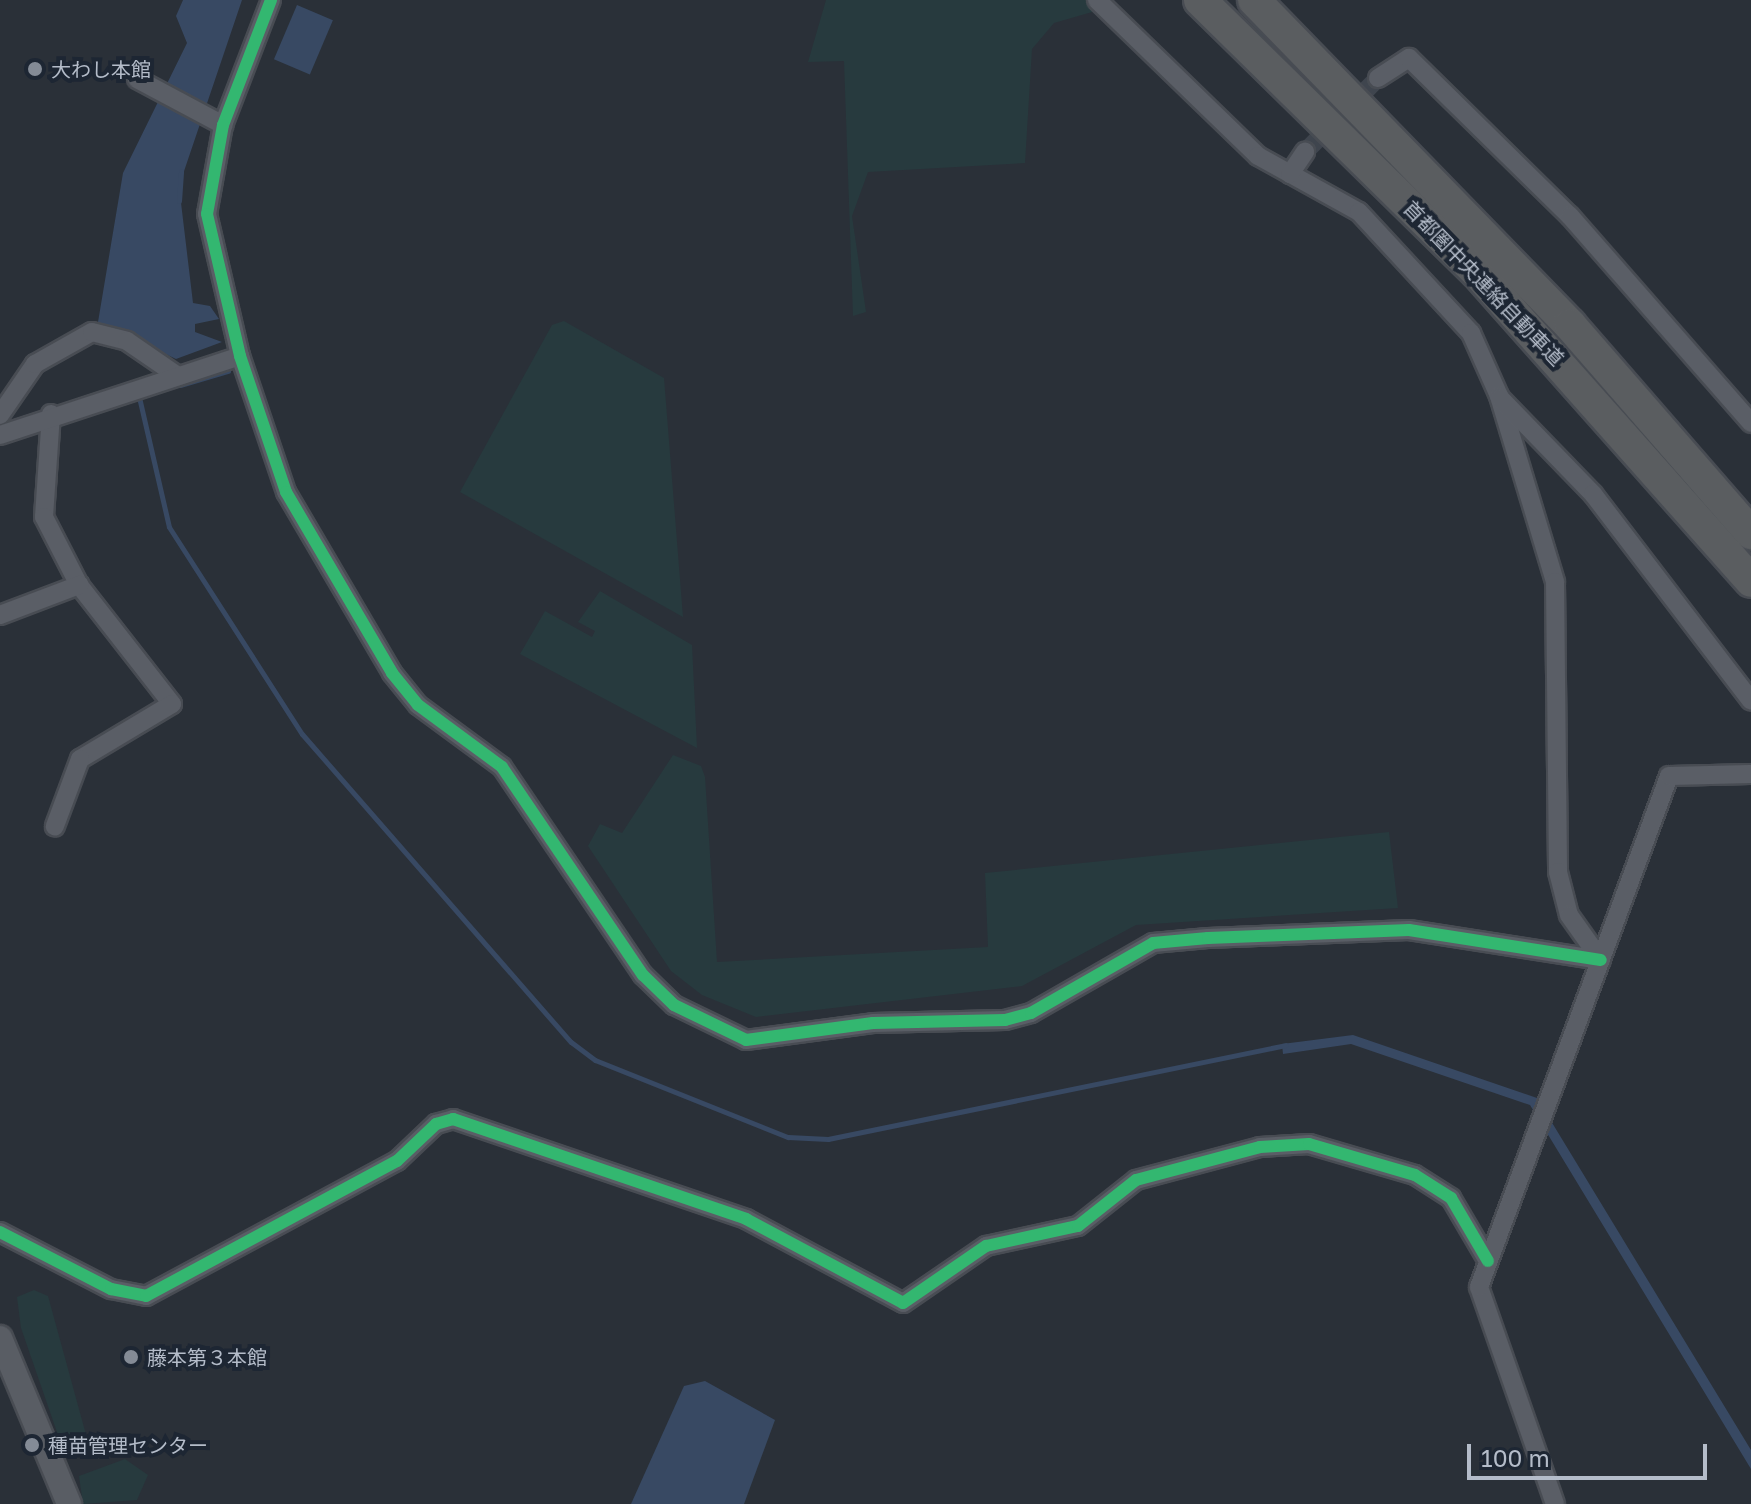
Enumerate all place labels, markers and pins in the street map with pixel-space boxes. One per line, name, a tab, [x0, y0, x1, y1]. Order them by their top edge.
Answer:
place label: 大わし本館	[51, 57, 151, 81]
marker: 大わし本館	[26, 60, 44, 78]
place label: 藤本第３本館	[147, 1345, 267, 1369]
marker: 藤本第３本館	[122, 1348, 140, 1366]
place label: 種苗管理センター	[48, 1433, 208, 1457]
marker: 種苗管理センター	[23, 1436, 41, 1454]

